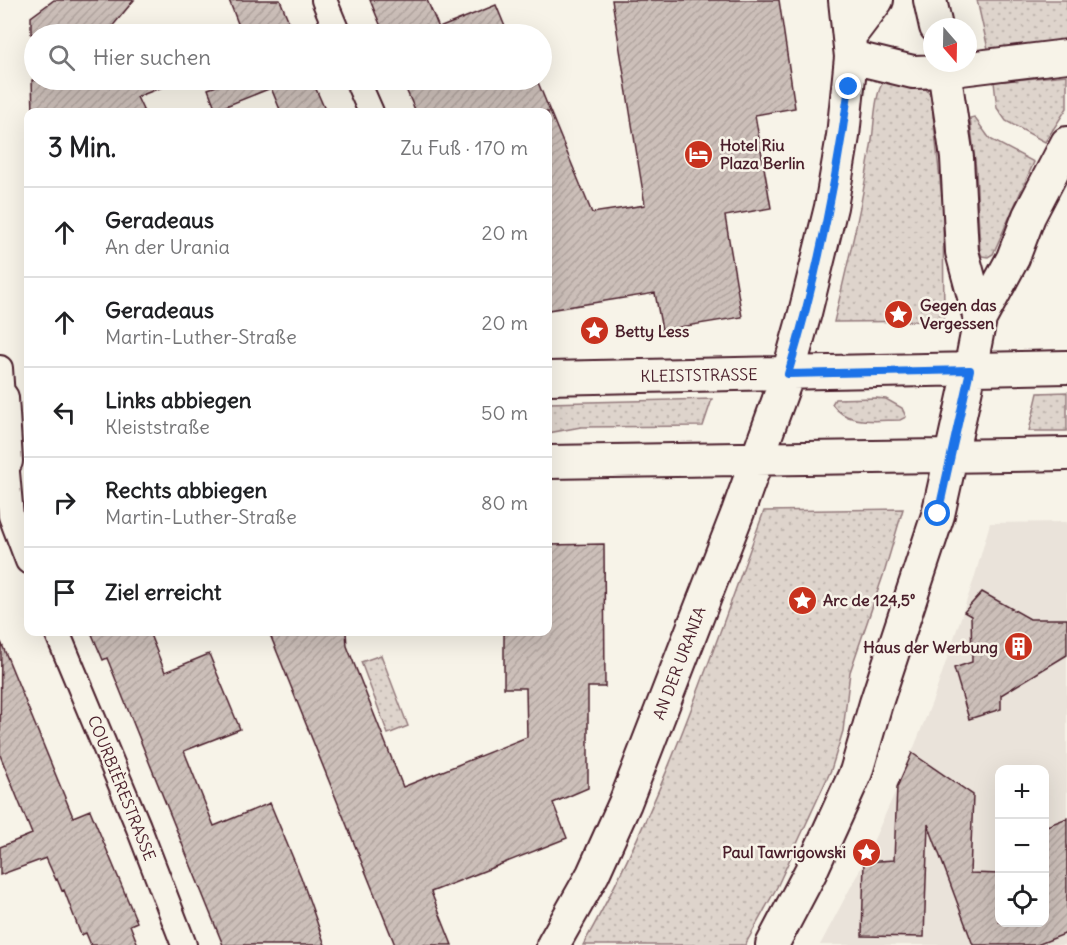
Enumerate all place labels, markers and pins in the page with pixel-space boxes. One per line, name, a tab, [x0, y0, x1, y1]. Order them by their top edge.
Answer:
place label: Hotel Riu Plaza Berlin	[720, 135, 805, 173]
hotel icon: Hotel Riu Plaza Berlin	[683, 138, 715, 170]
place label: Gegen das Vergessen	[920, 295, 997, 334]
place icon: Gegen das Vergessen	[883, 298, 915, 330]
place icon: Betty Less	[578, 315, 610, 347]
place label: Betty Less	[615, 321, 689, 342]
place icon: Arc de 124,5°	[786, 584, 818, 616]
place label: Arc de 124,5°	[823, 590, 915, 610]
building icon: Haus der Werbung	[1003, 631, 1035, 663]
place label: Haus der Werbung	[863, 637, 998, 658]
place icon: Paul Tawrigowski	[851, 836, 883, 868]
place label: Paul Tawrigowski	[722, 842, 846, 863]

